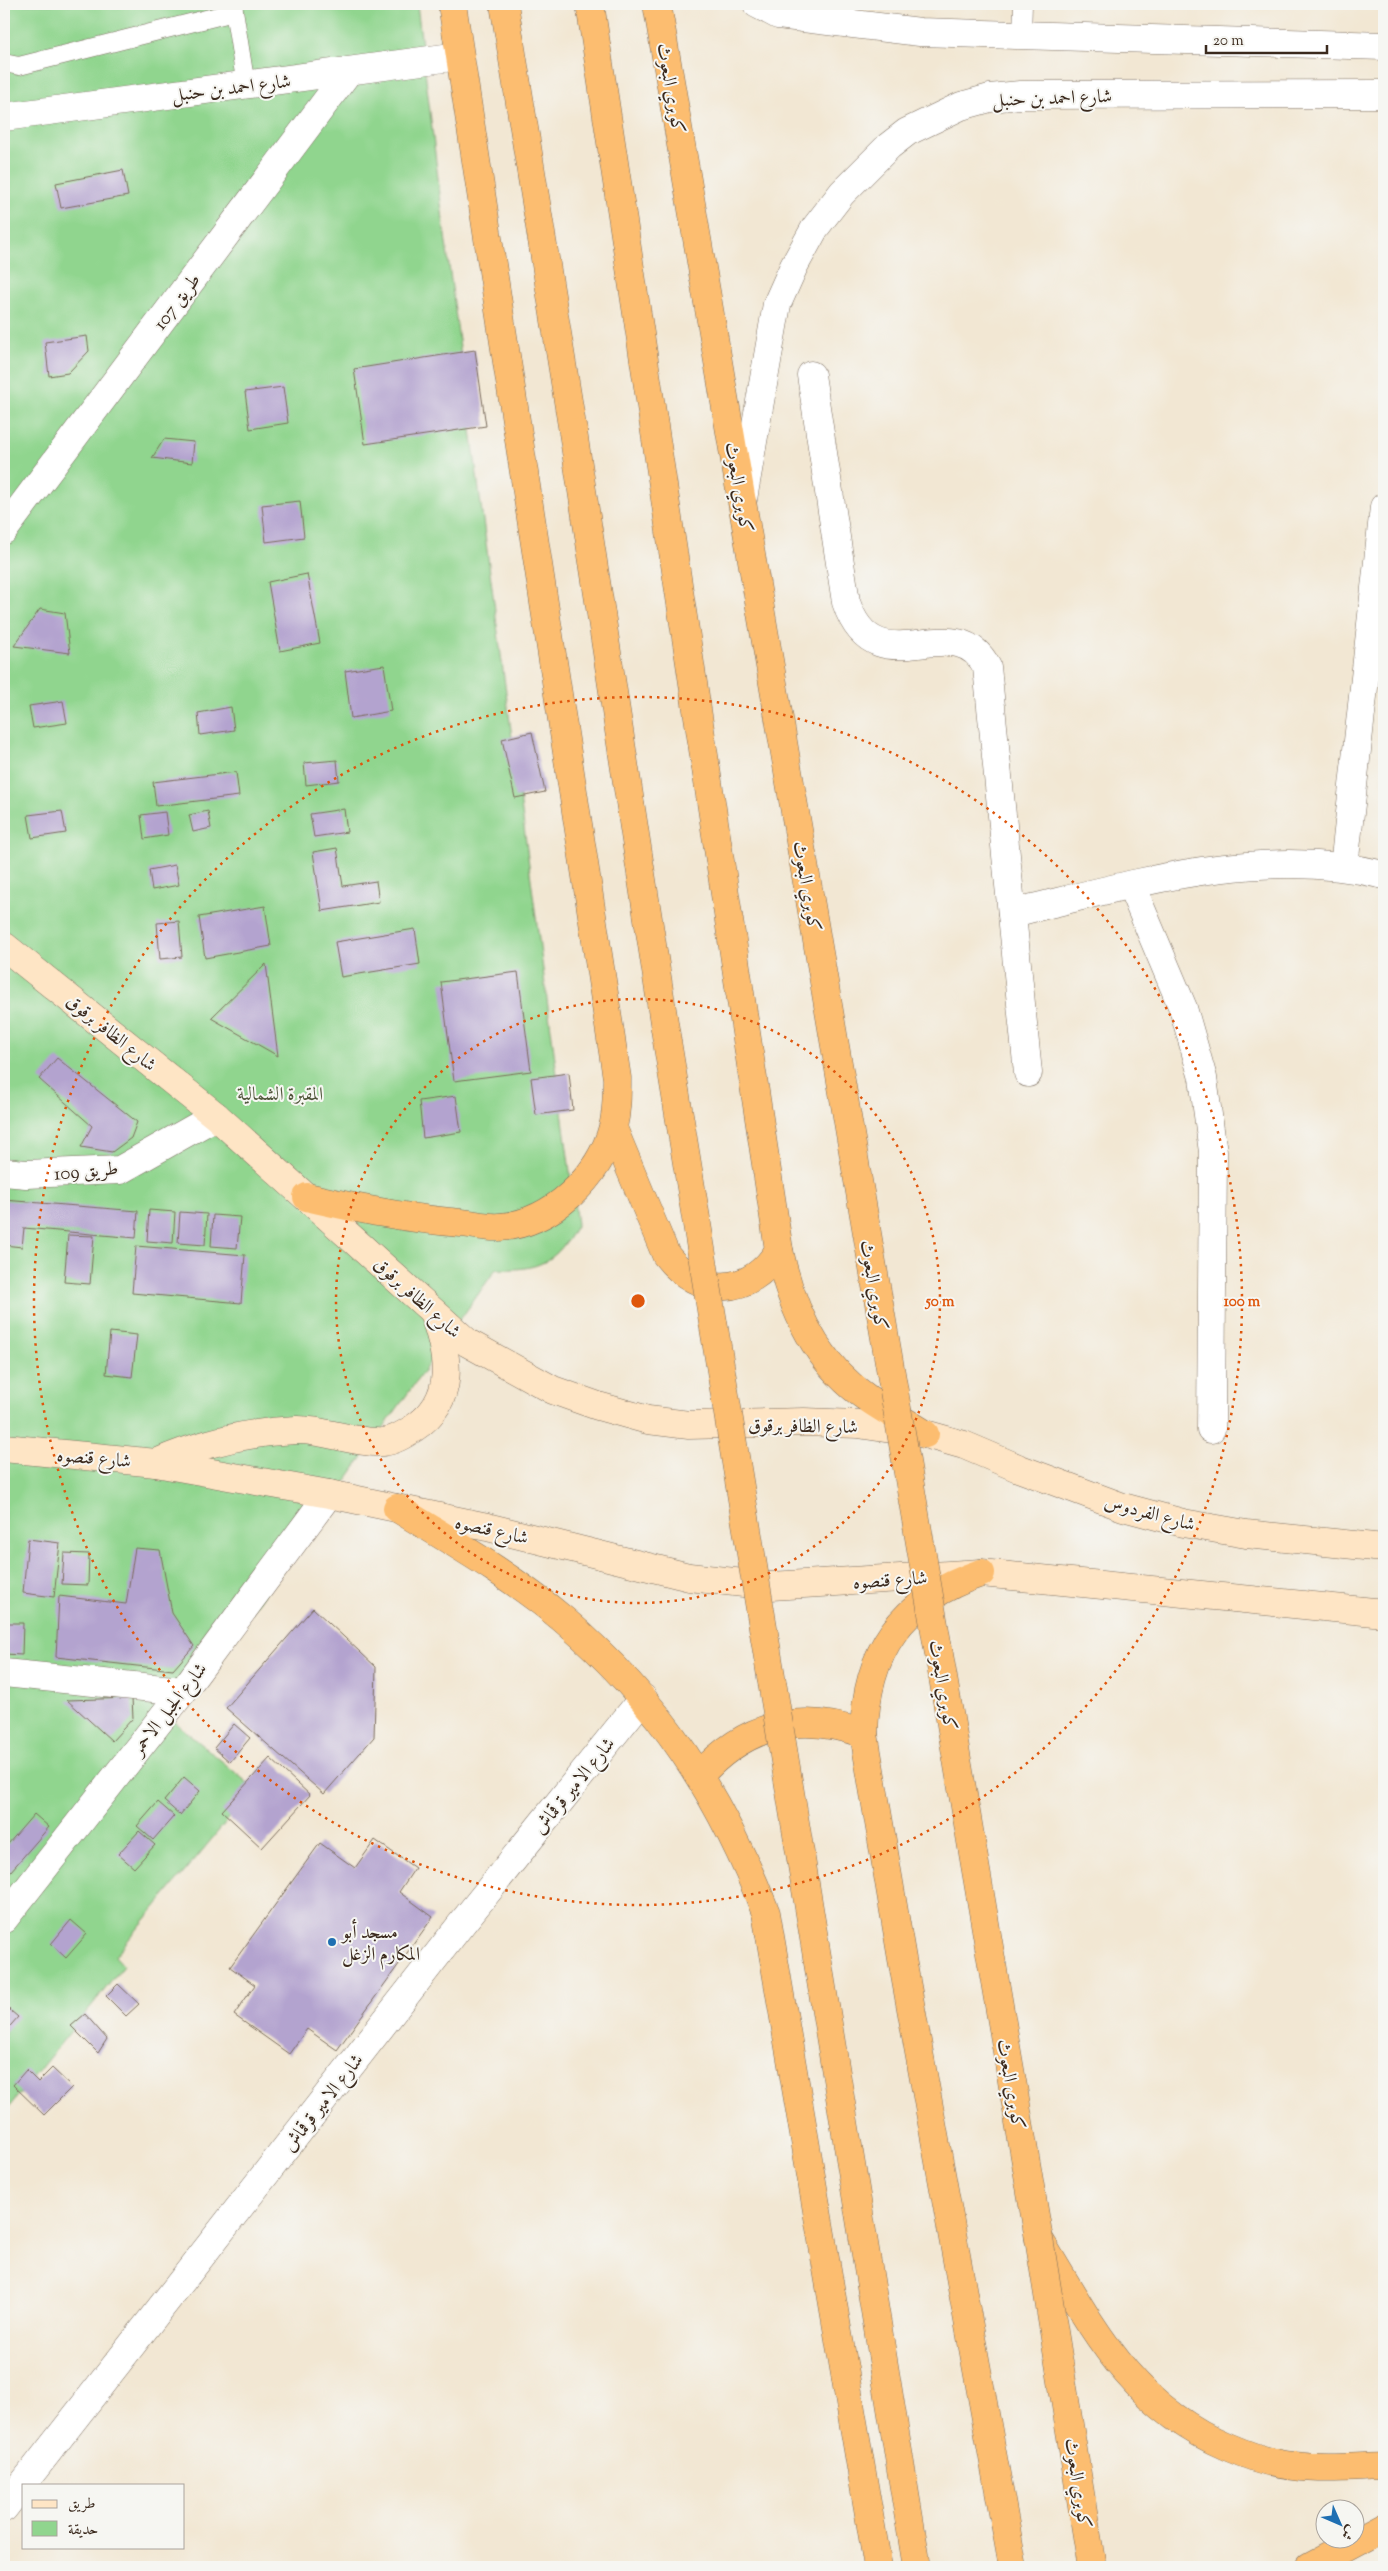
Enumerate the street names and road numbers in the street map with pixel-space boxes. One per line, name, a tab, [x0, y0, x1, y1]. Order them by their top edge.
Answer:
street label: كوبري البعوث	[648, 41, 691, 136]
street label: شارع احمد بن حنبل	[170, 69, 293, 110]
street label: شارع احمد بن حنبل	[992, 84, 1113, 115]
street label: طريق 107	[148, 269, 208, 336]
street label: كوبري البعوث	[716, 440, 759, 535]
street label: كوبري البعوث	[784, 839, 827, 934]
street label: شارع الظافر برقوق	[59, 989, 162, 1079]
street label: طريق 109	[53, 1156, 119, 1189]
street label: كوبري البعوث	[851, 1238, 894, 1333]
street label: شارع الظافر برقوق	[367, 1252, 466, 1346]
street label: شارع الظافر برقوق	[748, 1413, 858, 1442]
street label: شارع قنصوه	[55, 1443, 132, 1476]
street label: شارع الفردوس	[1101, 1489, 1198, 1540]
street label: شارع قنصوه	[452, 1510, 531, 1553]
street label: شارع قنصوه	[852, 1565, 928, 1598]
street label: كوبري البعوث	[920, 1638, 963, 1733]
street label: شارع الجبل الاحمر	[124, 1658, 215, 1763]
street label: شارع الامير قرقماش	[527, 1732, 623, 1841]
street label: كوبري البعوث	[988, 2037, 1031, 2132]
street label: شارع الامير قرقماش	[277, 2049, 371, 2158]
street label: كوبري البعوث	[1056, 2436, 1097, 2531]

